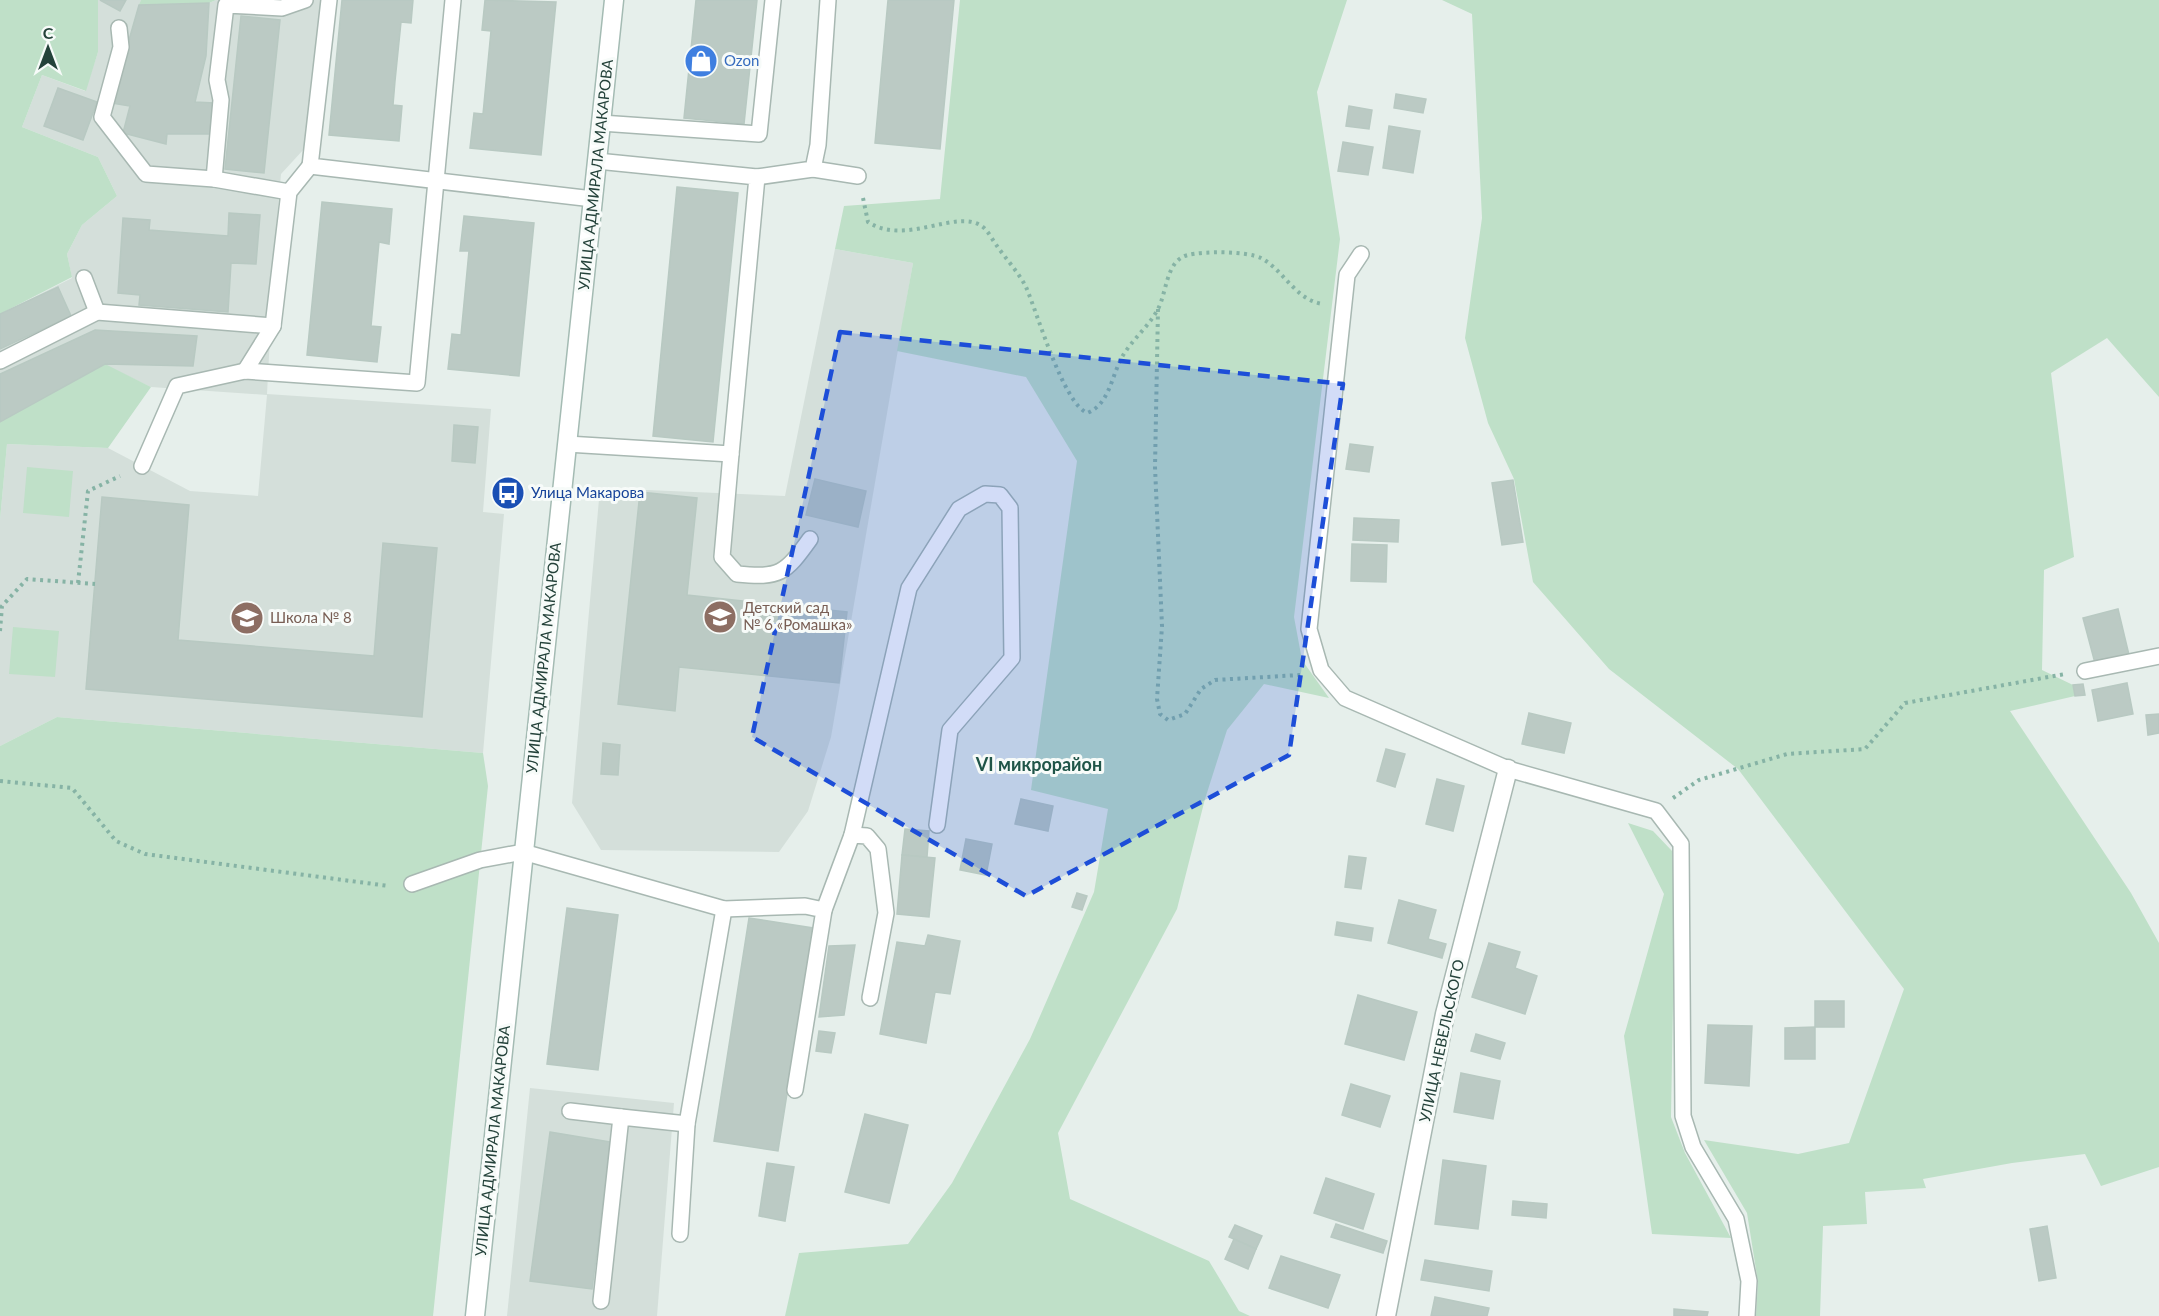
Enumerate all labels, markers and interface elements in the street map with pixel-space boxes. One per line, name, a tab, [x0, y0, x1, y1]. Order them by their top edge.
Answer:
north arrow	[18, 18, 78, 78]
text: С	[43, 23, 54, 42]
shop icon: Ozon	[683, 43, 719, 79]
place label: Ozon	[724, 51, 759, 69]
street label: УЛИЦА АДМИРАЛА МАКАРОВА	[574, 58, 616, 291]
bus stop icon: Улица Макарова	[490, 475, 526, 511]
place label: Улица Макарова	[531, 483, 644, 501]
street label: УЛИЦА АДМИРАЛА МАКАРОВА	[522, 541, 564, 774]
place label: Детский сад № 6 «Ромашка»	[743, 598, 852, 633]
school or university icon: Детский сад № 6 «Ромашка»	[702, 599, 738, 635]
school or university icon: Школа № 8	[229, 600, 265, 636]
place label: Школа № 8	[270, 608, 352, 626]
district label: VI микрорайон	[975, 753, 1102, 775]
street label: УЛИЦА НЕВЕЛЬСКОГО	[1415, 958, 1467, 1124]
street label: УЛИЦА АДМИРАЛА МАКАРОВА	[471, 1024, 513, 1257]

